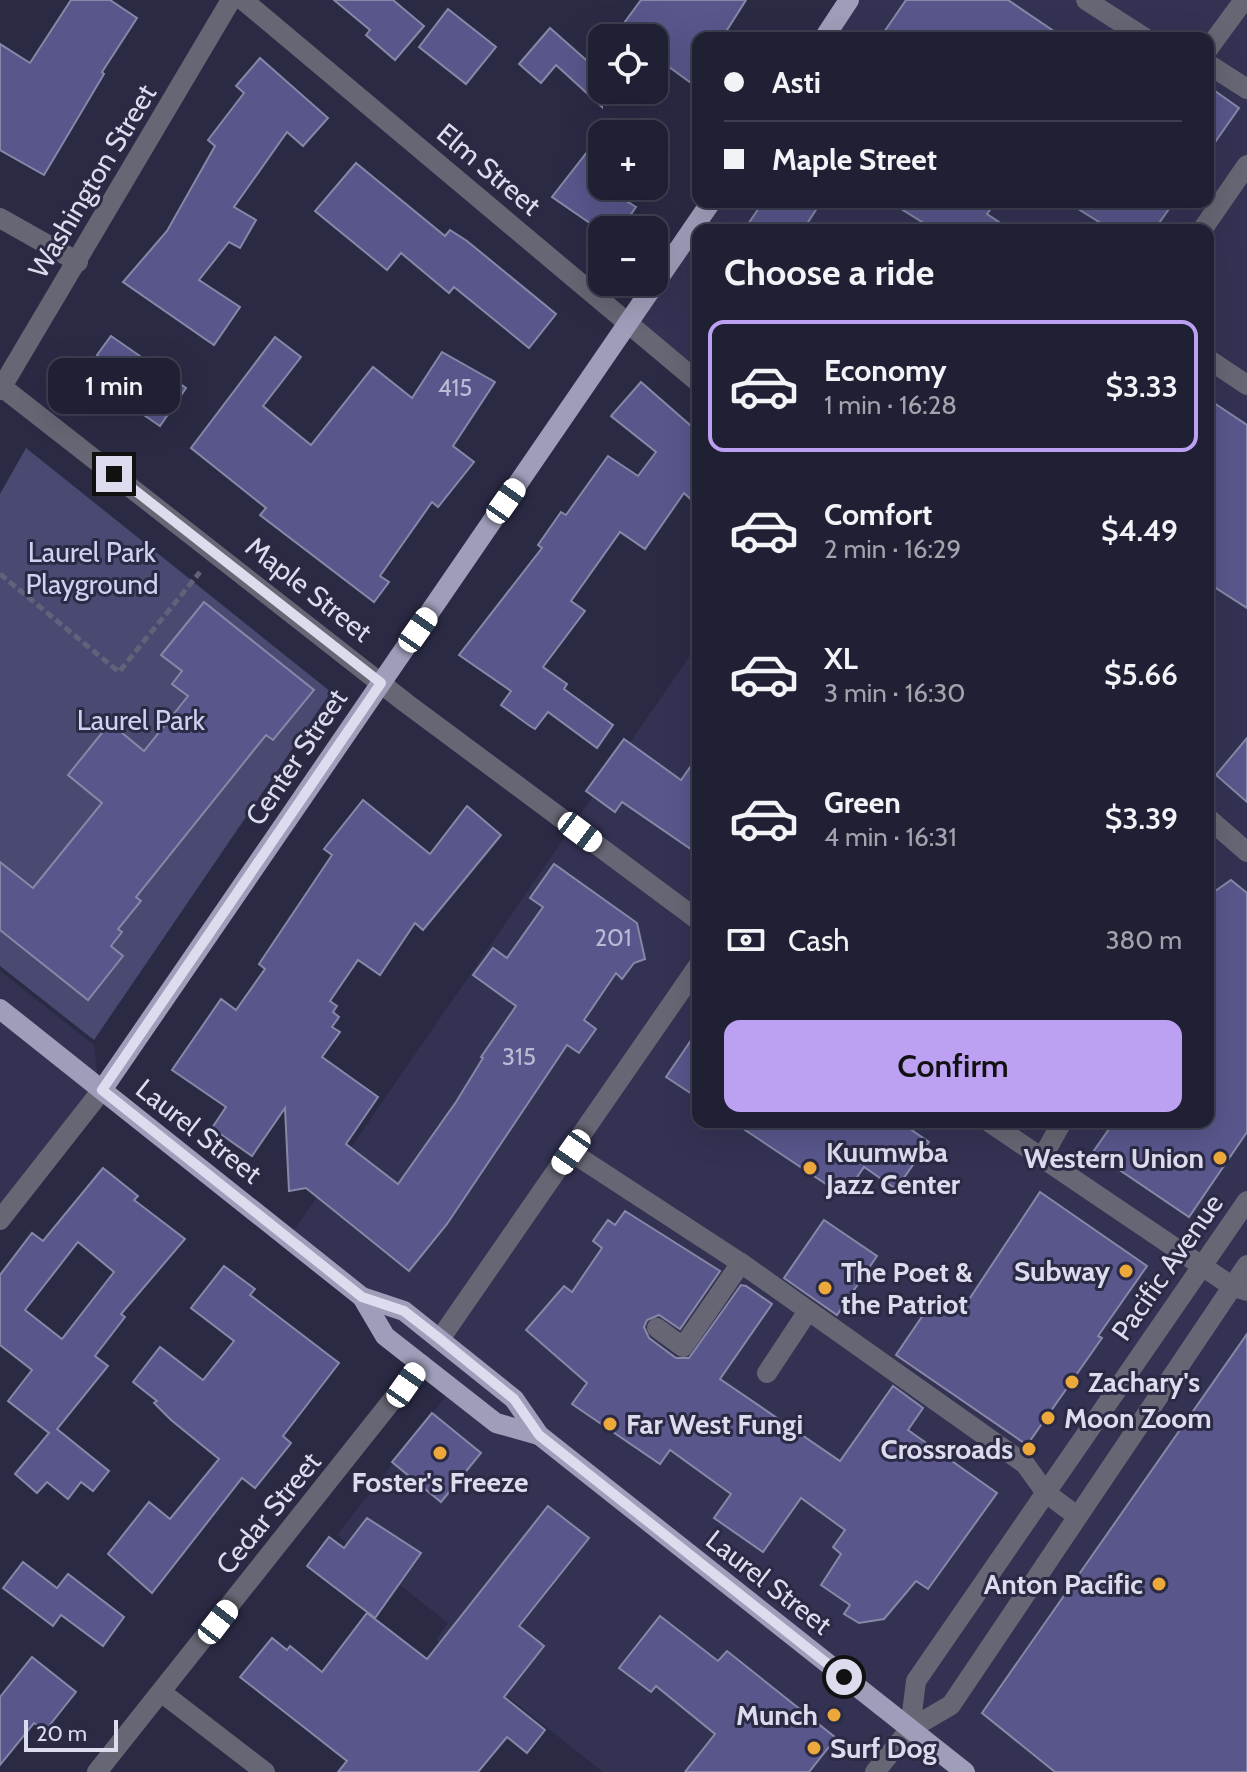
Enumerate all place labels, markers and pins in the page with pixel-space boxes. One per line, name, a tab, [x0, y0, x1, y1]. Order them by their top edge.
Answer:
place label: Kuumwba Jazz Center	[825, 1135, 961, 1201]
place label: Western Union	[1024, 1141, 1204, 1175]
marker: Western Union	[1211, 1149, 1229, 1167]
marker: Kuumwba Jazz Center	[801, 1159, 819, 1177]
place label: Subway	[1014, 1254, 1110, 1288]
place label: The Poet & the Patriot	[841, 1255, 973, 1321]
marker: Subway	[1117, 1262, 1135, 1280]
marker: The Poet & the Patriot	[816, 1279, 834, 1297]
place label: Zachary's	[1088, 1365, 1200, 1399]
marker: Zachary's	[1063, 1373, 1081, 1391]
place label: Moon Zoom	[1064, 1401, 1212, 1435]
place label: Far West Fungi	[626, 1407, 803, 1441]
marker: Moon Zoom	[1039, 1409, 1057, 1427]
marker: Far West Fungi	[601, 1415, 619, 1433]
place label: Crossroads	[881, 1432, 1013, 1466]
marker: Crossroads	[1020, 1440, 1038, 1458]
marker: Foster's Freeze	[431, 1444, 449, 1462]
place label: Foster's Freeze	[352, 1465, 528, 1499]
place label: Anton Pacific	[984, 1567, 1143, 1601]
marker: Anton Pacific	[1150, 1575, 1168, 1593]
place label: Munch	[736, 1698, 818, 1732]
marker: Munch	[825, 1706, 843, 1724]
place label: Surf Dog	[830, 1731, 937, 1765]
marker: Surf Dog	[805, 1739, 823, 1757]

